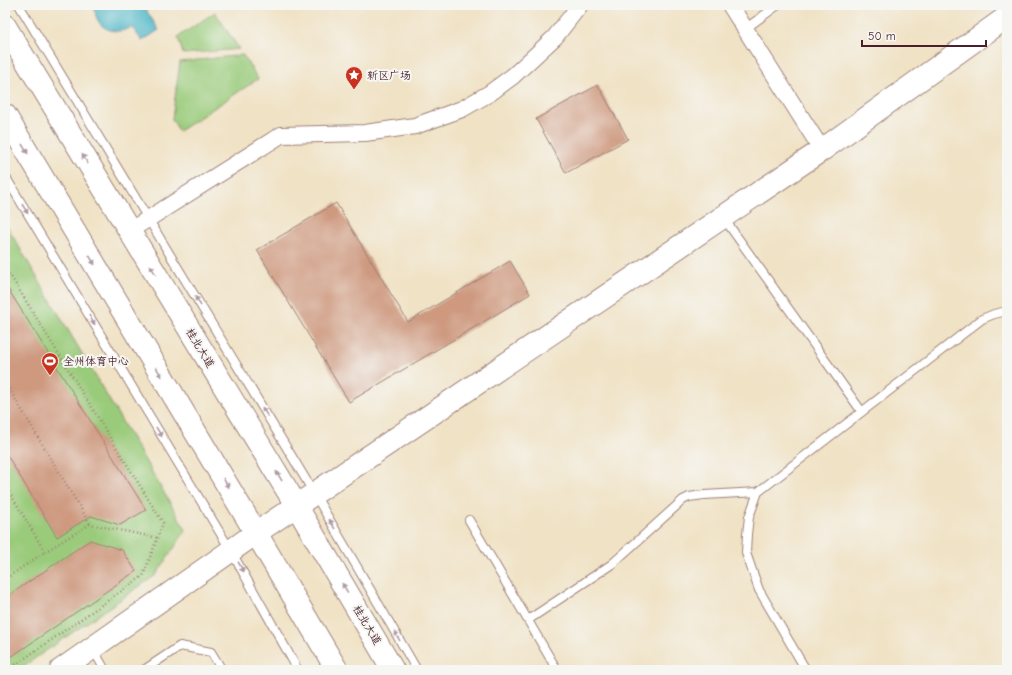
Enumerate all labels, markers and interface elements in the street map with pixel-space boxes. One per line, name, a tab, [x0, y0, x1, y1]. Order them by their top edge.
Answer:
scale bar	[862, 22, 986, 48]
text: 50 m	[868, 29, 896, 43]
place icon: 新区广场	[344, 65, 364, 90]
place label: 新区广场	[367, 69, 411, 82]
one-way arrow	[21, 144, 29, 154]
one-way arrow	[82, 153, 89, 165]
one-way arrow	[22, 203, 29, 215]
one-way arrow	[89, 254, 96, 266]
one-way arrow	[149, 265, 157, 275]
one-way arrow	[194, 296, 202, 306]
one-way arrow	[89, 314, 96, 326]
street label: 桂北大道	[183, 326, 217, 370]
sports icon: 全州体育中心	[40, 351, 60, 376]
place label: 全州体育中心	[63, 355, 129, 368]
one-way arrow	[156, 366, 163, 378]
one-way arrow	[262, 406, 269, 418]
one-way arrow	[156, 426, 163, 438]
one-way arrow	[275, 471, 282, 482]
one-way arrow	[223, 477, 230, 489]
one-way arrow	[329, 518, 336, 530]
one-way arrow	[237, 561, 244, 573]
one-way arrow	[341, 583, 349, 593]
street label: 桂北大道	[350, 603, 384, 647]
one-way arrow	[394, 630, 401, 642]

